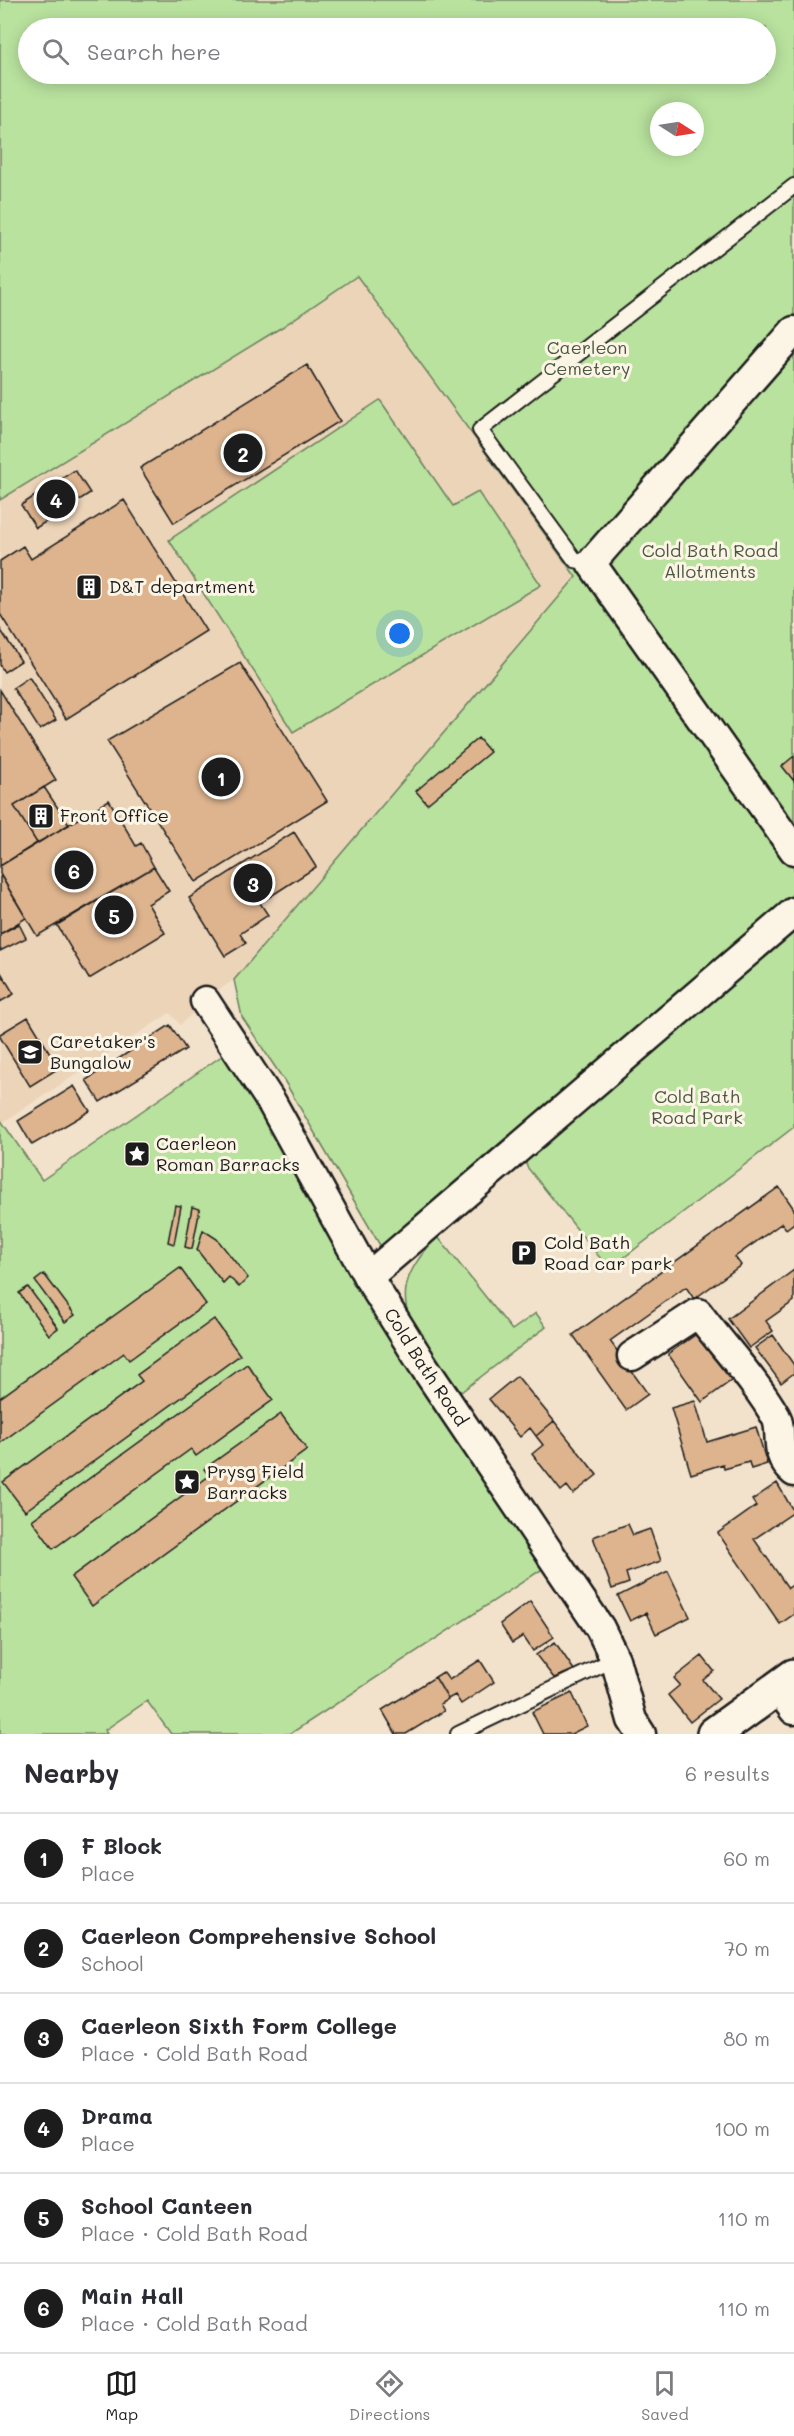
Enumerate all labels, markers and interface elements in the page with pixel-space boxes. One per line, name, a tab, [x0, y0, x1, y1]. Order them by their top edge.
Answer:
search box	[18, 18, 776, 84]
icon: search	[39, 35, 72, 68]
text: Search here	[87, 37, 221, 66]
north arrow	[650, 102, 704, 156]
park label: Caerleon Cemetery	[544, 335, 630, 380]
pin: 2	[224, 430, 262, 476]
pin: 4	[36, 476, 76, 522]
park label: Cold Bath Road Allotments	[642, 538, 778, 583]
building icon: D&T department	[74, 572, 104, 602]
place label: D&T department	[109, 574, 255, 598]
your location	[385, 619, 414, 648]
pin: 1	[202, 754, 240, 800]
building icon: Front Office	[26, 801, 56, 831]
place label: Front Office	[60, 803, 169, 827]
pin: 6	[54, 848, 94, 892]
pin: 3	[234, 860, 272, 906]
pin: 5	[94, 892, 134, 938]
place label: Caretaker's Bungalow	[50, 1029, 156, 1074]
school or university icon: Caretaker's Bungalow	[15, 1037, 45, 1067]
park label: Cold Bath Road Park	[651, 1084, 743, 1129]
place label: Caerleon Roman Barracks	[156, 1131, 300, 1176]
place icon: Caerleon Roman Barracks	[122, 1139, 152, 1169]
place label: Cold Bath Road car park	[544, 1230, 672, 1275]
parking icon: Cold Bath Road car park	[509, 1238, 539, 1268]
street label: Cold Bath Road	[379, 1303, 474, 1431]
place label: Prysg Field Barracks	[207, 1459, 304, 1504]
place icon: Prysg Field Barracks	[172, 1467, 202, 1497]
text: Nearby	[24, 1756, 119, 1790]
text: 6 results	[685, 1760, 770, 1786]
text: F Block	[81, 1831, 162, 1860]
text: 1	[39, 1845, 48, 1871]
text: 60 m	[723, 1845, 770, 1871]
text: Place	[81, 1860, 135, 1886]
text: Caerleon Comprehensive School	[81, 1921, 436, 1950]
text: 2	[38, 1935, 49, 1961]
text: 70 m	[724, 1935, 770, 1961]
text: School	[81, 1950, 144, 1976]
text: Caerleon Sixth Form College	[81, 2011, 397, 2040]
text: 3	[38, 2025, 50, 2051]
text: 80 m	[723, 2025, 770, 2051]
text: Place · Cold Bath Road	[81, 2040, 308, 2066]
text: Drama	[81, 2101, 153, 2130]
text: 4	[37, 2115, 50, 2141]
text: 100 m	[714, 2115, 770, 2141]
text: Place	[81, 2130, 135, 2156]
text: School Canteen	[81, 2191, 252, 2220]
text: 5	[38, 2205, 49, 2231]
text: 110 m	[717, 2205, 770, 2231]
text: Place · Cold Bath Road	[81, 2220, 308, 2246]
text: Main Hall	[81, 2281, 183, 2310]
text: 6	[37, 2295, 50, 2321]
text: 110 m	[717, 2295, 770, 2321]
text: Place · Cold Bath Road	[81, 2310, 308, 2336]
tab: Map	[105, 2367, 138, 2424]
tab: Directions	[349, 2367, 430, 2424]
tab: Saved	[641, 2367, 689, 2424]

